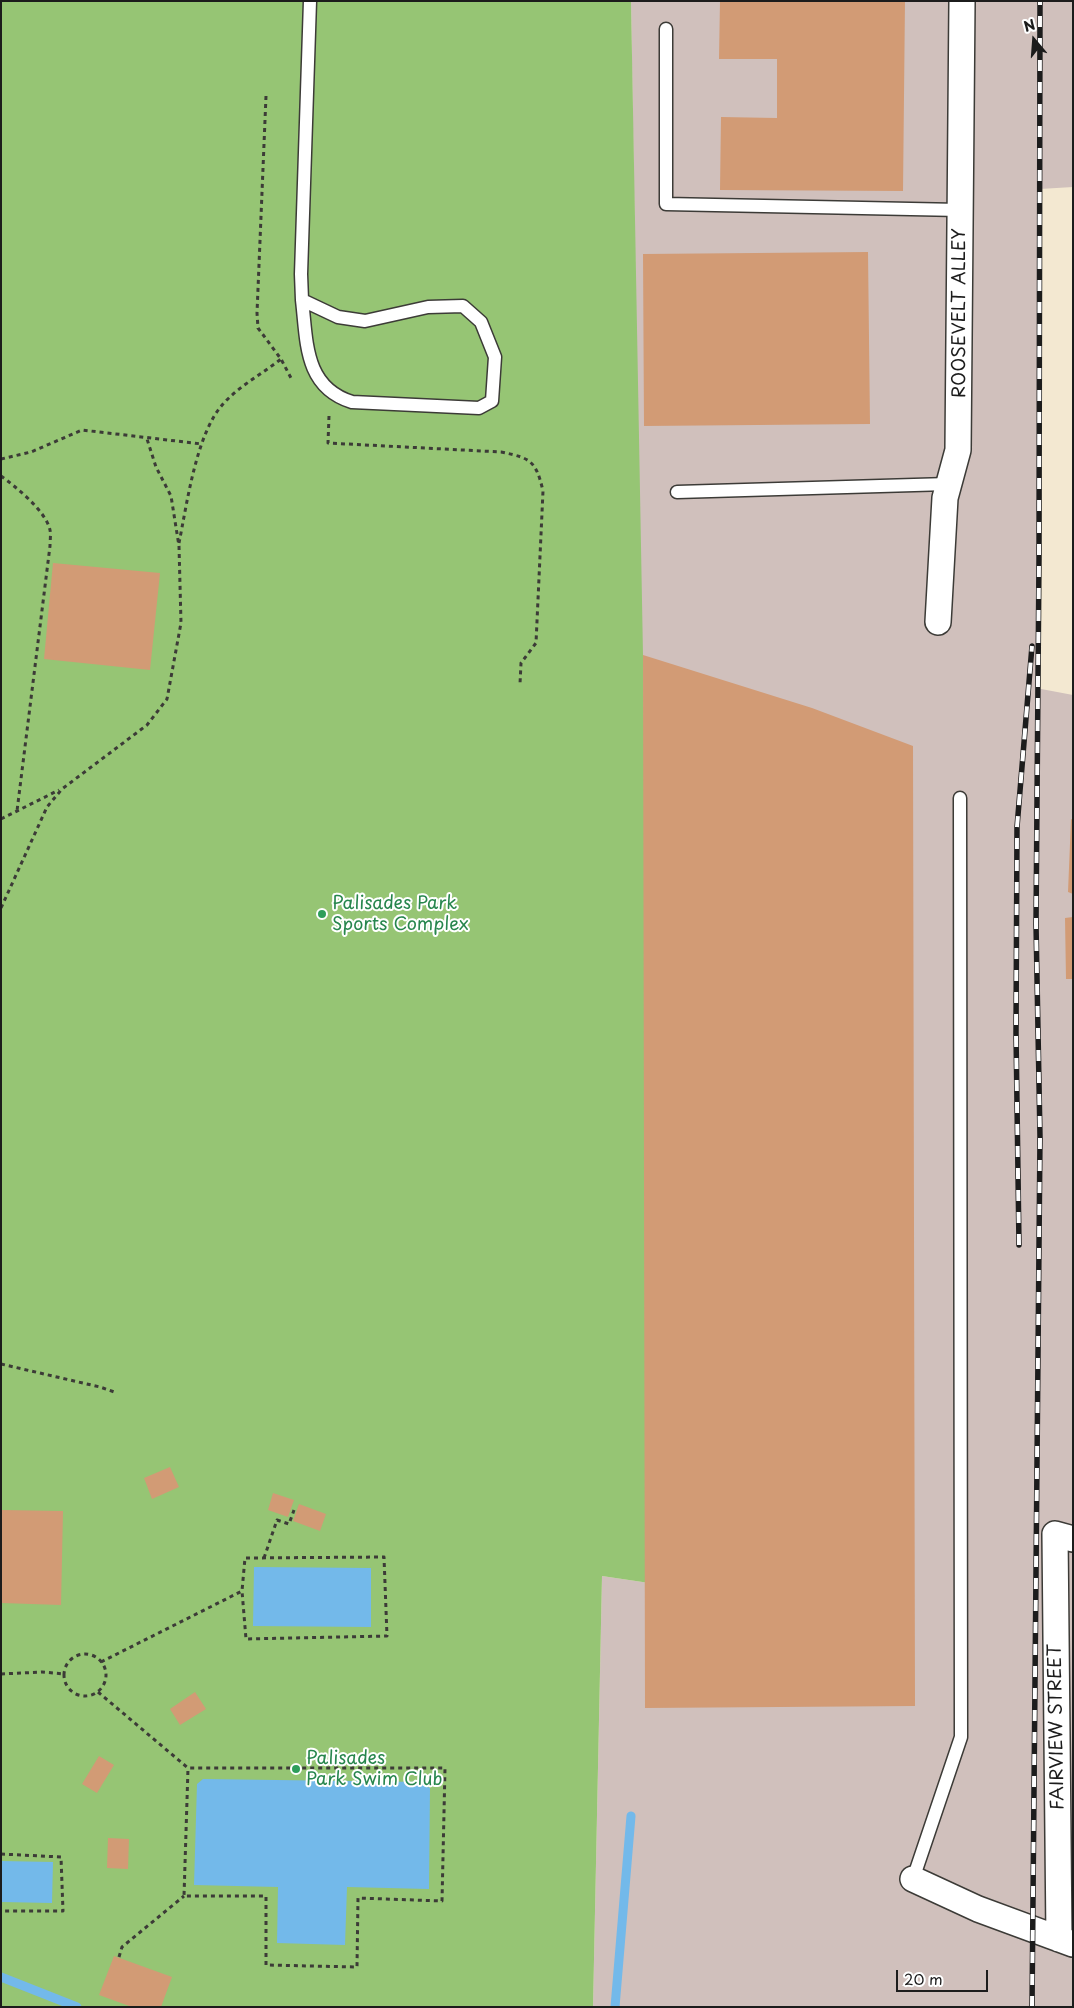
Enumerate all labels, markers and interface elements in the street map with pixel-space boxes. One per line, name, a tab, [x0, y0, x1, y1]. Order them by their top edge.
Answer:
text: N	[1021, 14, 1038, 37]
north arrow	[1009, 15, 1059, 65]
street label: ROOSEVELT ALLEY	[949, 228, 971, 398]
place label: Palisades Park Sports Complex	[332, 893, 469, 936]
marker: Palisades Park Sports Complex	[316, 908, 328, 920]
street label: FAIRVIEW STREET	[1045, 1644, 1069, 1810]
place label: Palisades Park Swim Club	[306, 1748, 442, 1790]
marker: Palisades Park Swim Club	[290, 1763, 302, 1775]
scale bar	[899, 1960, 992, 1992]
text: 20 m	[904, 1967, 943, 1990]

